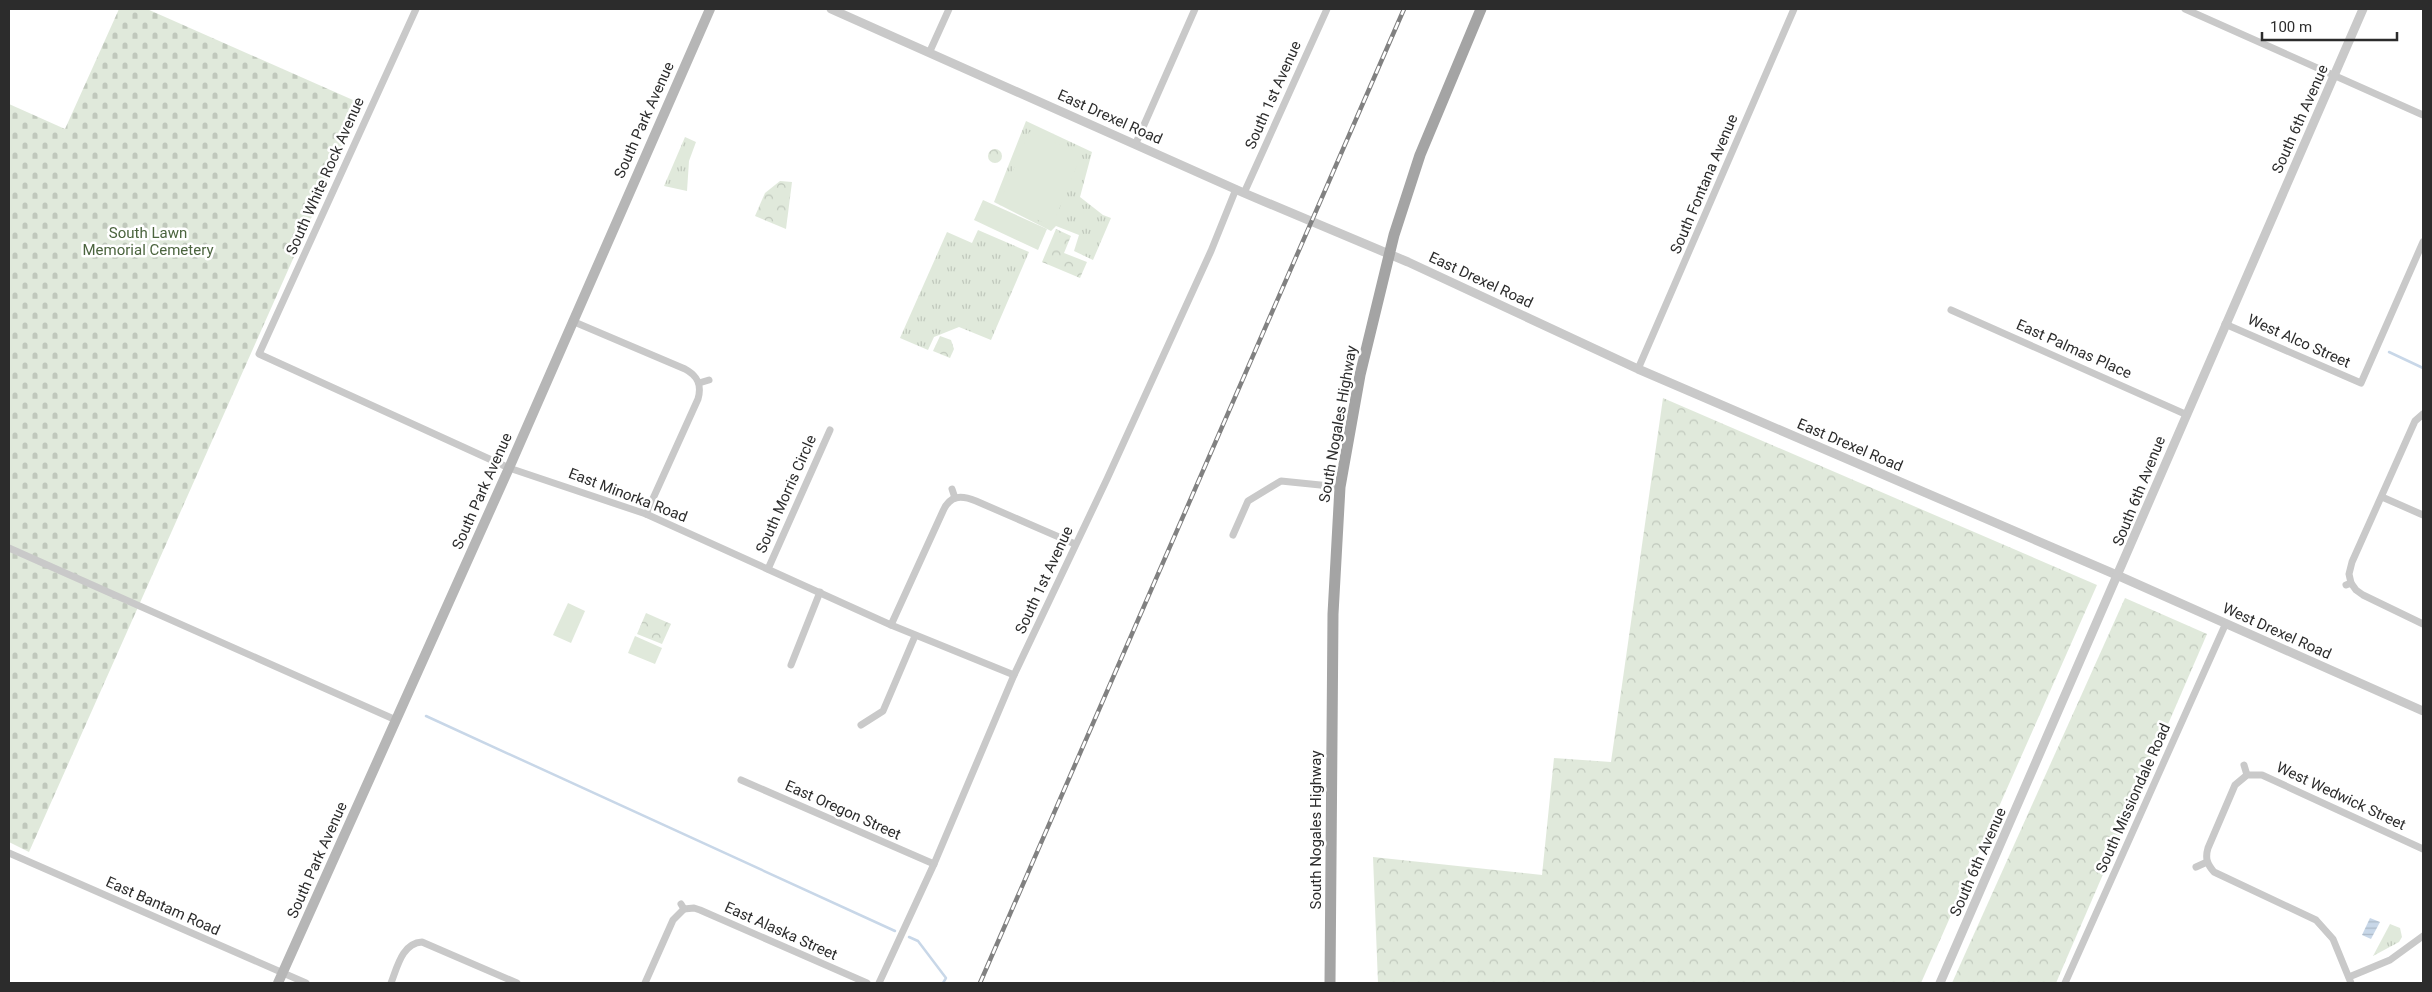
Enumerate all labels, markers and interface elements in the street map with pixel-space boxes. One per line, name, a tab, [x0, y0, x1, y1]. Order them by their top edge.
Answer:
scale bar	[2262, 10, 2397, 42]
text: 100 m	[2270, 18, 2312, 36]
street label: South 1st Avenue	[1241, 38, 1305, 152]
street label: South Park Avenue	[610, 59, 678, 181]
street label: South 6th Avenue	[2268, 62, 2332, 176]
street label: East Drexel Road	[1055, 86, 1165, 148]
street label: South White Rock Avenue	[282, 94, 368, 258]
street label: South Fontana Avenue	[1666, 111, 1742, 257]
park label: South Lawn Memorial Cemetery	[82, 224, 214, 259]
street label: East Drexel Road	[1426, 248, 1536, 312]
street label: West Alco Street	[2245, 310, 2353, 372]
street label: East Palmas Place	[2014, 316, 2134, 382]
street label: South Nogales Highway	[1315, 344, 1361, 504]
street label: East Drexel Road	[1795, 415, 1905, 475]
street label: South Park Avenue	[448, 430, 516, 552]
street label: South Morris Circle	[752, 432, 820, 556]
street label: South 6th Avenue	[2109, 433, 2169, 549]
street label: East Minorka Road	[566, 464, 690, 526]
street label: South 1st Avenue	[1011, 523, 1077, 637]
street label: West Drexel Road	[2220, 599, 2334, 663]
street label: South Missiondale Road	[2092, 720, 2174, 876]
street label: South Nogales Highway	[1307, 751, 1325, 909]
street label: West Wedwick Street	[2273, 758, 2409, 834]
street label: East Oregon Street	[782, 776, 904, 844]
street label: South Park Avenue	[283, 799, 351, 921]
street label: South 6th Avenue	[1946, 805, 2010, 919]
street label: East Bantam Road	[103, 873, 223, 939]
street label: East Alaska Street	[722, 898, 840, 964]

